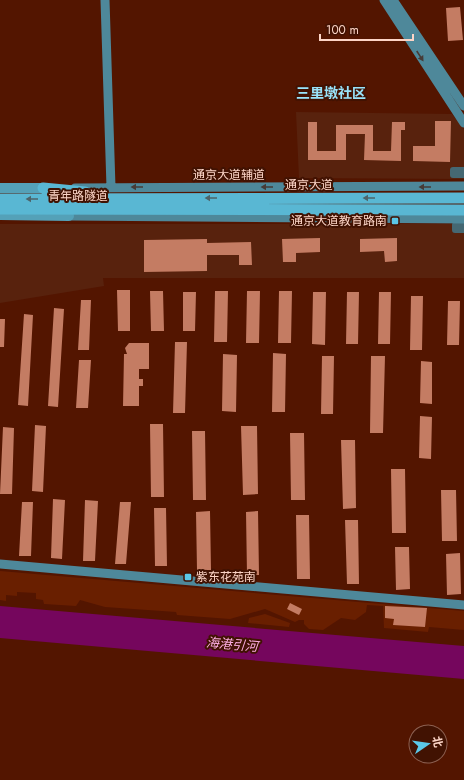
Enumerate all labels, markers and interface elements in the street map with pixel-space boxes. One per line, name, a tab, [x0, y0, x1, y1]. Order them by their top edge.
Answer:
scale bar	[320, 16, 413, 42]
text: 100 m	[326, 21, 359, 39]
one-way arrow	[417, 50, 424, 62]
district label: 三里墩社区	[296, 83, 366, 103]
street label: 通京大道辅道	[193, 166, 265, 184]
street label: 通京大道	[285, 176, 333, 194]
one-way arrow	[130, 184, 143, 190]
one-way arrow	[260, 184, 273, 190]
one-way arrow	[418, 184, 431, 190]
street label: 青年路隧道	[48, 187, 108, 205]
one-way arrow	[204, 195, 217, 201]
one-way arrow	[362, 195, 375, 201]
one-way arrow	[25, 196, 38, 202]
place label: 通京大道教育路南	[291, 212, 387, 230]
marker: 通京大道教育路南	[390, 216, 400, 226]
place label: 紫东花苑南	[196, 568, 256, 586]
marker: 紫东花苑南	[183, 572, 193, 582]
water label: 海港引河	[205, 633, 262, 656]
north arrow	[408, 724, 448, 764]
text: 北	[429, 735, 447, 749]

